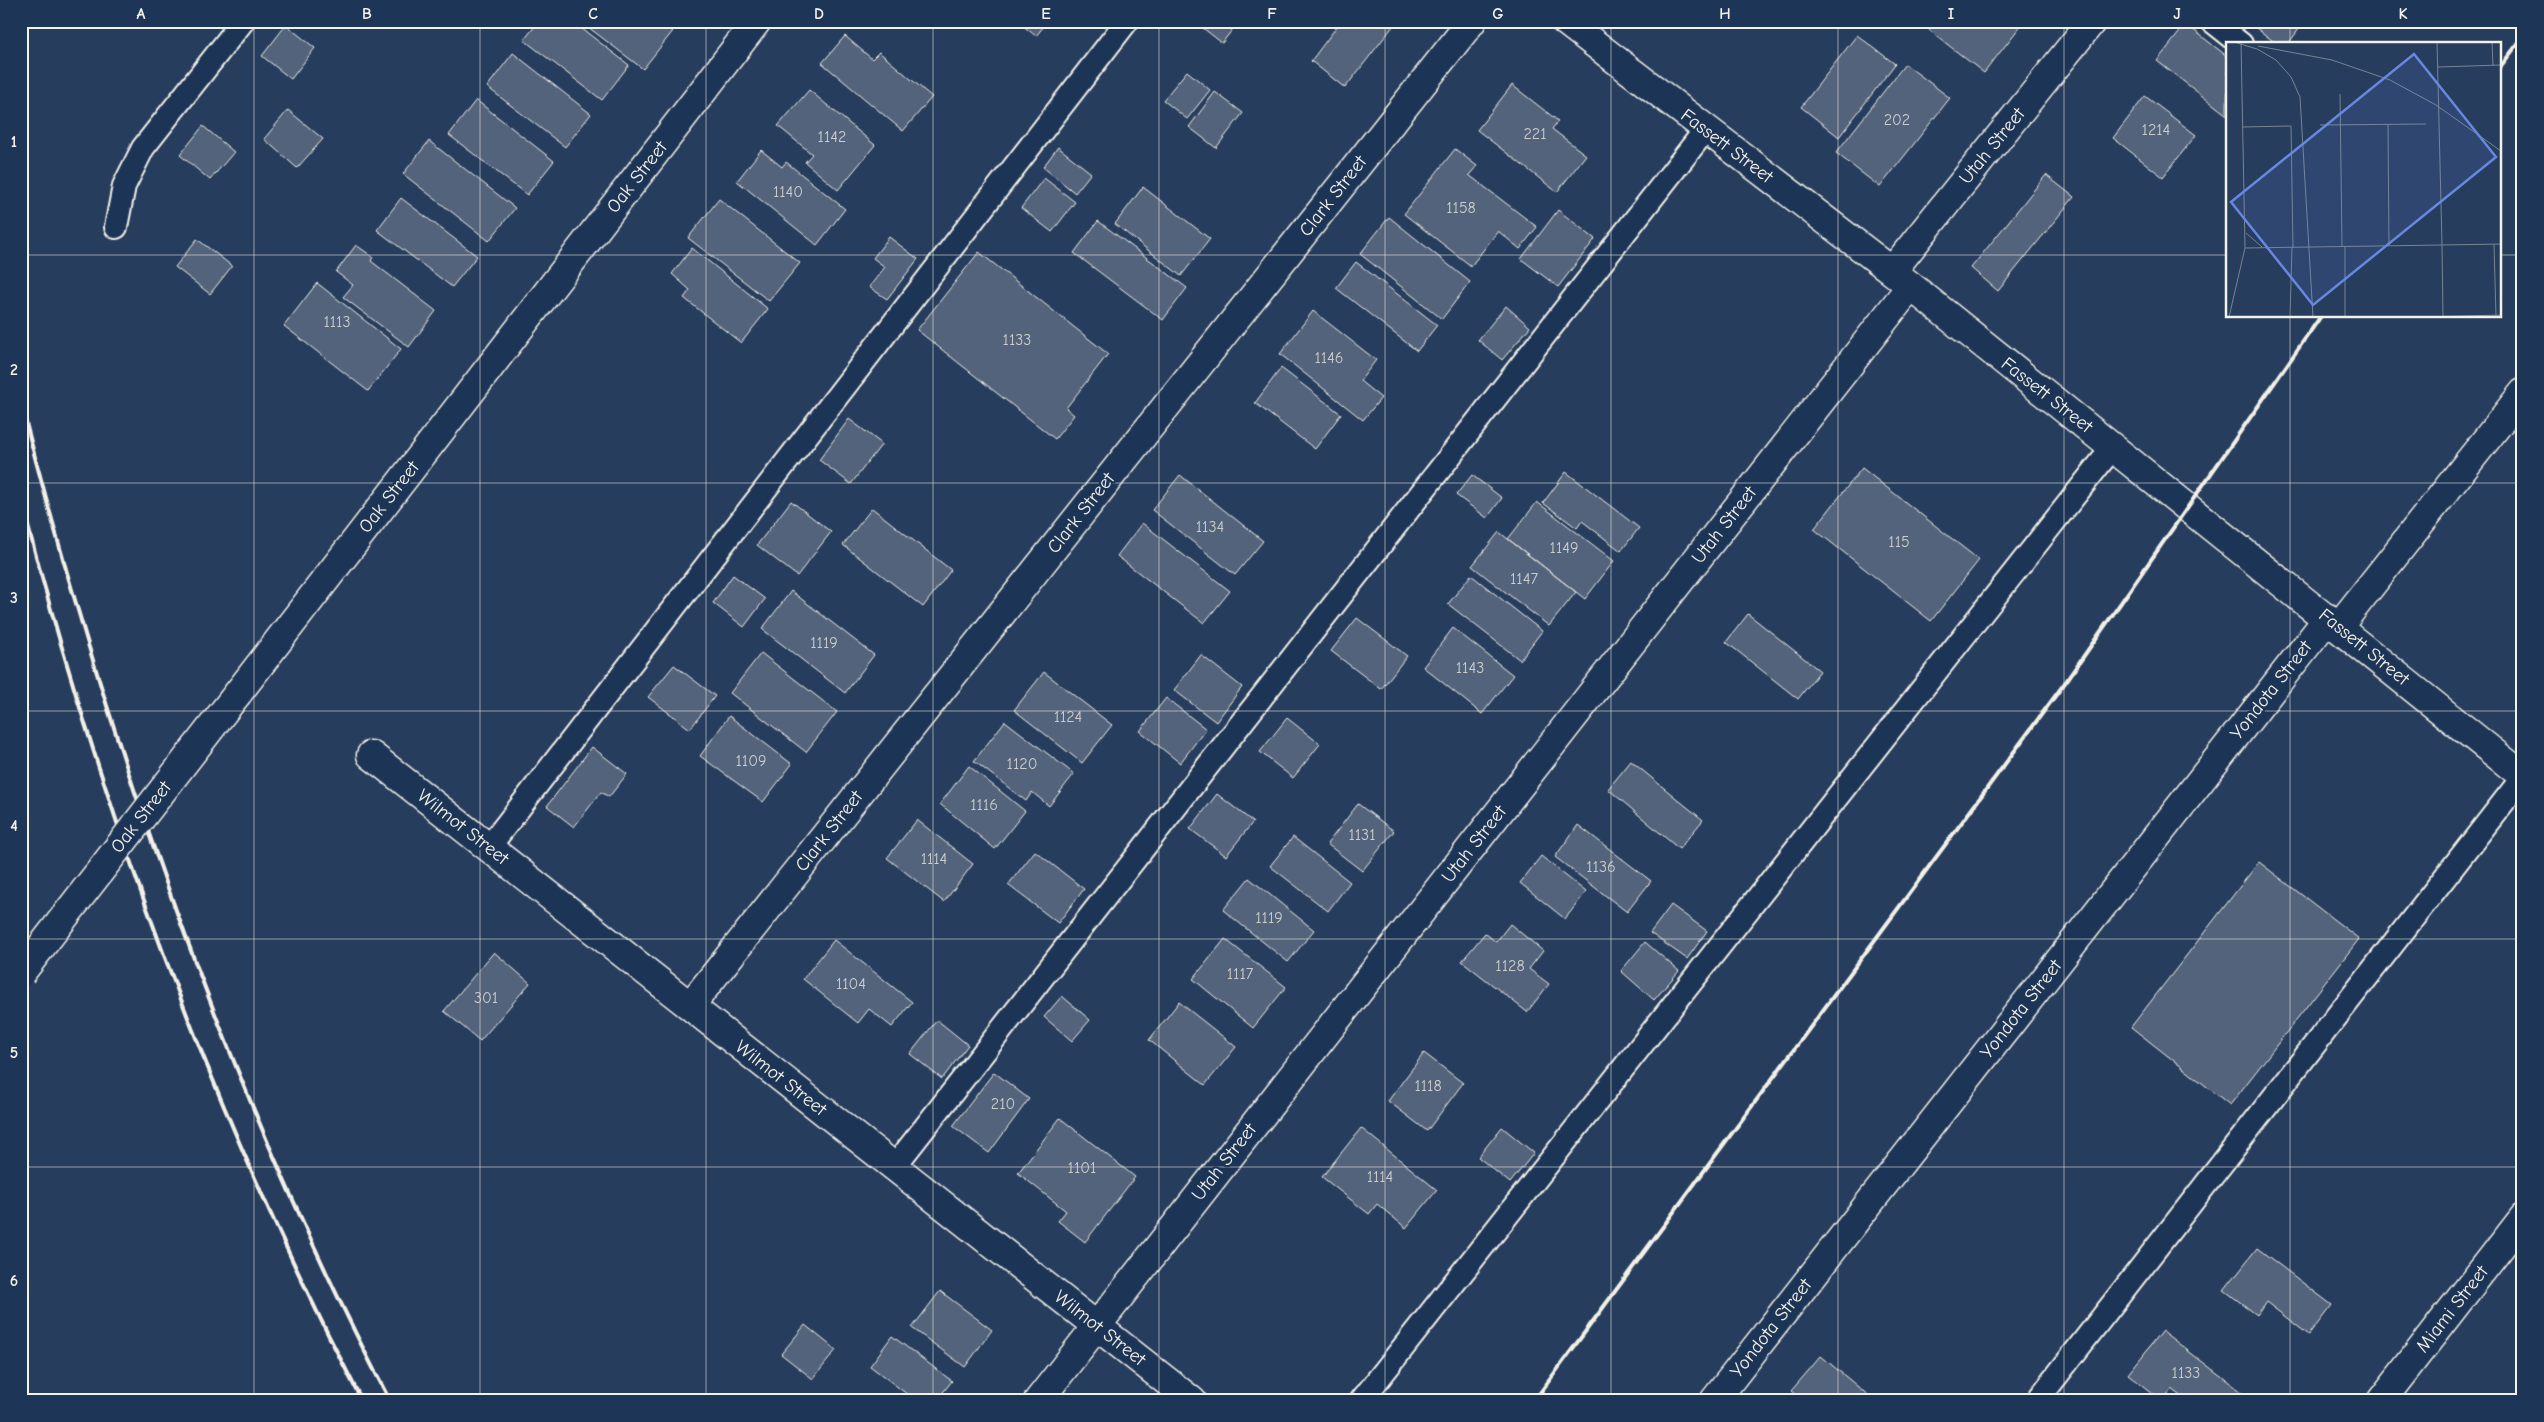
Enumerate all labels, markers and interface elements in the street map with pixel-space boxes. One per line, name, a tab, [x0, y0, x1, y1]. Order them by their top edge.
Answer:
text: A	[137, 5, 146, 23]
text: B	[362, 5, 372, 23]
text: C	[588, 5, 598, 23]
text: D	[814, 5, 824, 23]
text: E	[1041, 5, 1051, 23]
text: F	[1267, 5, 1277, 23]
text: G	[1492, 5, 1504, 23]
text: H	[1719, 5, 1731, 23]
text: I	[1948, 5, 1954, 23]
text: J	[2173, 5, 2181, 23]
text: K	[2398, 5, 2408, 23]
inset map	[2226, 42, 2502, 318]
street label: Utah Street	[1955, 103, 2030, 189]
street label: Fassett Street	[1677, 104, 1778, 188]
house number: 202	[1884, 111, 1910, 129]
house number: 1214	[2142, 121, 2170, 139]
house number: 221	[1523, 125, 1547, 143]
house number: 1142	[818, 128, 846, 146]
text: 1	[11, 133, 17, 151]
street label: Oak Street	[602, 136, 672, 217]
street label: Clark Street	[1295, 151, 1372, 241]
house number: 1140	[773, 183, 803, 201]
house number: 1158	[1446, 199, 1476, 217]
house number: 1113	[323, 313, 351, 331]
house number: 1133	[1003, 331, 1031, 349]
house number: 1146	[1314, 349, 1344, 367]
street label: Fassett Street	[1997, 353, 2097, 438]
text: 2	[10, 361, 18, 379]
street label: Oak Street	[354, 456, 424, 537]
street label: Clark Street	[1043, 468, 1120, 558]
street label: Utah Street	[1687, 482, 1761, 568]
house number: 1134	[1196, 518, 1224, 536]
house number: 115	[1888, 533, 1910, 551]
house number: 1149	[1550, 539, 1578, 557]
house number: 1147	[1510, 570, 1538, 588]
text: 3	[10, 589, 18, 607]
street label: Fassett Street	[2314, 604, 2414, 690]
house number: 1119	[810, 634, 838, 652]
street label: Yondota Street	[2226, 636, 2317, 744]
house number: 1143	[1456, 659, 1484, 677]
house number: 1124	[1054, 708, 1082, 726]
house number: 1109	[736, 752, 766, 770]
house number: 1120	[1007, 755, 1037, 773]
street label: Oak Street	[106, 776, 176, 857]
street label: Wilmot Street	[413, 784, 514, 870]
street label: Clark Street	[791, 786, 868, 876]
house number: 1116	[970, 796, 998, 814]
street label: Utah Street	[1437, 801, 1511, 887]
text: 4	[10, 817, 18, 835]
house number: 1131	[1348, 826, 1376, 844]
house number: 1114	[921, 850, 947, 868]
house number: 1136	[1586, 858, 1616, 876]
house number: 1119	[1255, 909, 1283, 927]
street label: Yondota Street	[1976, 955, 2067, 1063]
house number: 1128	[1495, 957, 1525, 975]
house number: 1117	[1227, 965, 1254, 983]
house number: 1104	[836, 975, 866, 993]
house number: 301	[474, 989, 498, 1007]
street label: Wilmot Street	[731, 1035, 832, 1121]
text: 5	[10, 1044, 18, 1062]
house number: 1118	[1414, 1077, 1442, 1095]
house number: 210	[991, 1095, 1015, 1113]
street label: Utah Street	[1187, 1119, 1261, 1205]
house number: 1101	[1068, 1159, 1096, 1177]
house number: 1114	[1367, 1168, 1393, 1186]
street label: Miami Street	[2411, 1261, 2493, 1357]
text: 6	[10, 1272, 18, 1290]
street label: Yondota Street	[1726, 1274, 1817, 1382]
street label: Wilmot Street	[1050, 1285, 1151, 1371]
house number: 1133	[2172, 1364, 2200, 1382]

